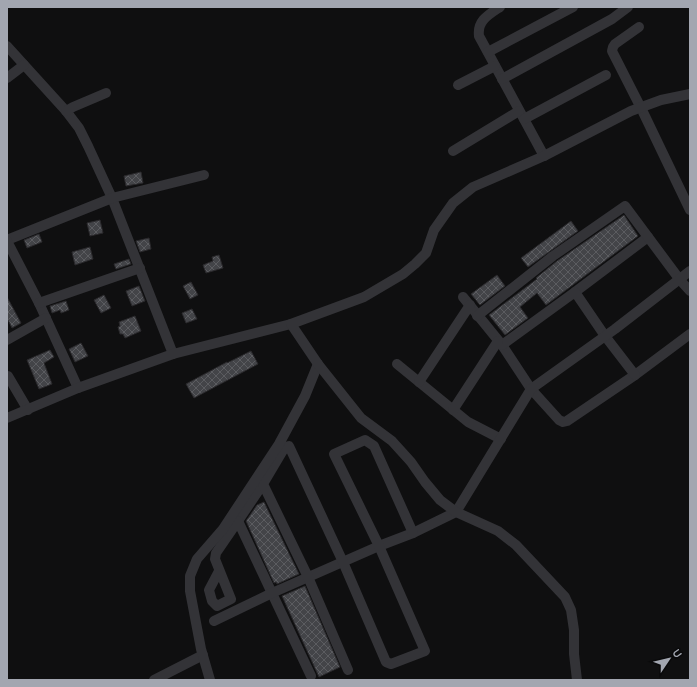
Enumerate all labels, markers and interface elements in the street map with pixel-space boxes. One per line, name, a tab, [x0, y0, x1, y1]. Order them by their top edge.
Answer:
north arrow	[649, 639, 689, 679]
text: U	[669, 646, 685, 660]

